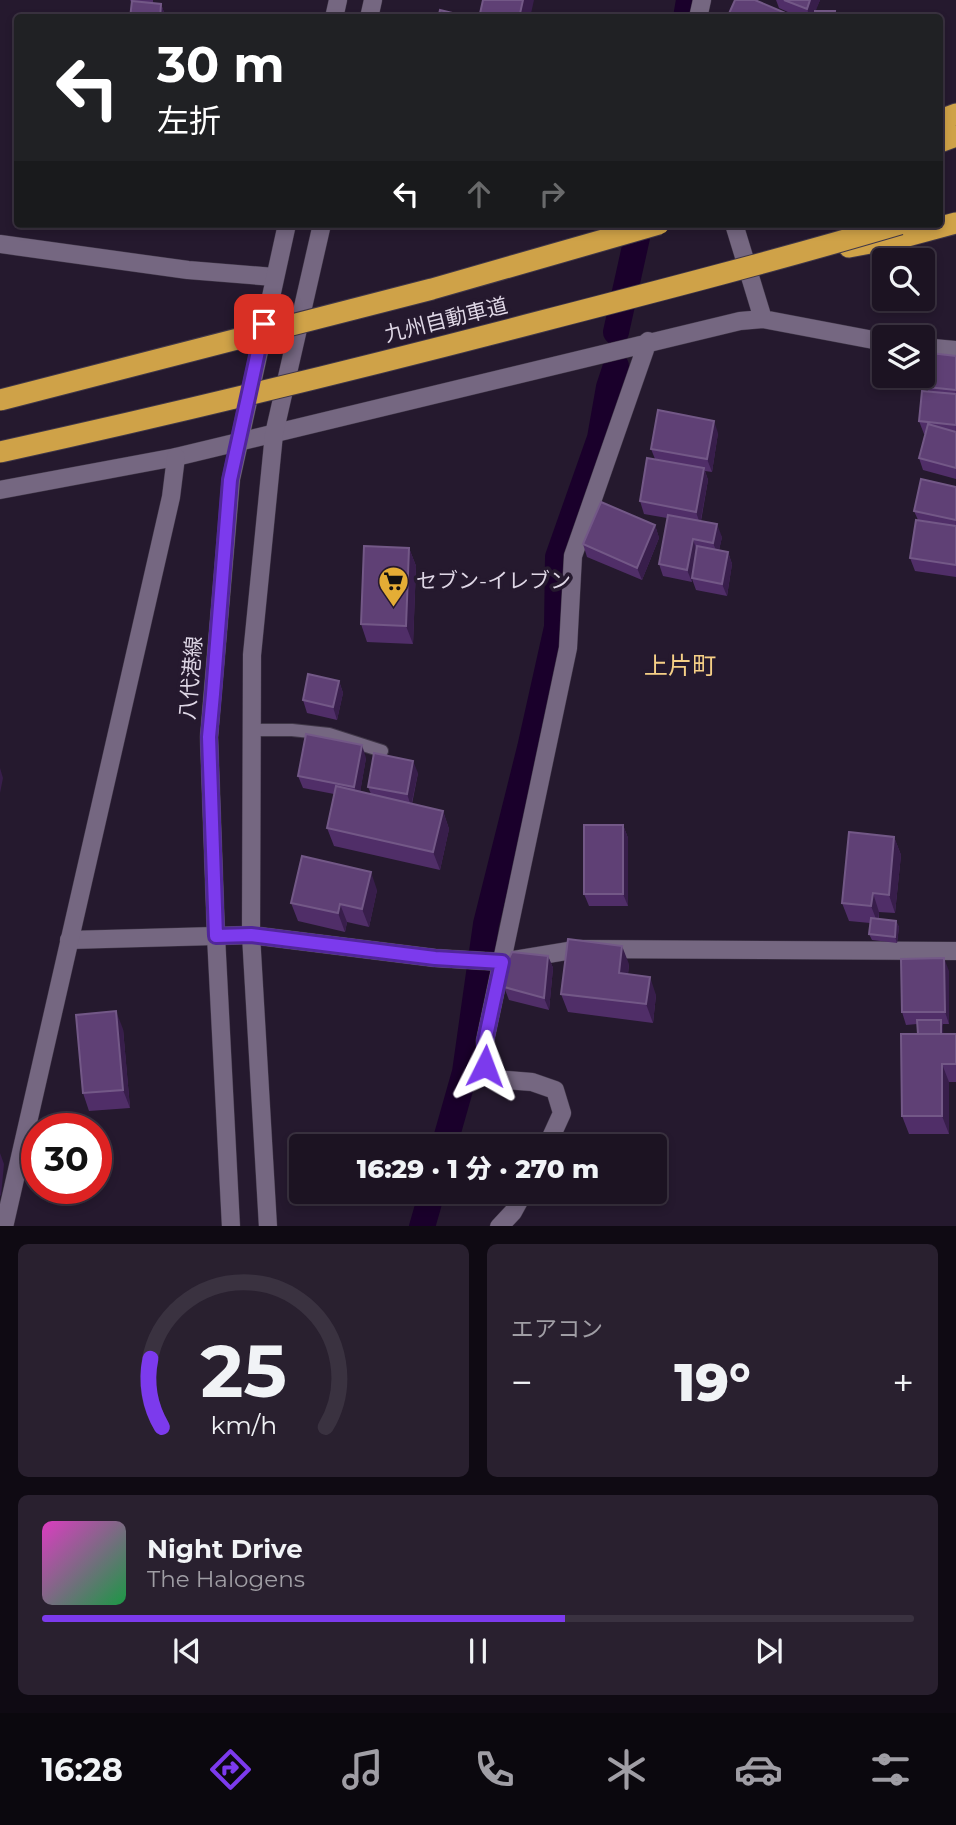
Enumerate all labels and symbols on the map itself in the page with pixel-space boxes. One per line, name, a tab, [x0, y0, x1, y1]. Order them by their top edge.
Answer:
street label: 九州自動車道	[382, 292, 510, 347]
pin	[234, 294, 294, 354]
supermarket icon: セブン-イレブン	[376, 564, 410, 608]
place label: セブン-イレブン	[416, 568, 571, 593]
street label: 八代港線	[174, 635, 207, 721]
district label: 上片町	[644, 651, 716, 680]
position arrow	[448, 1029, 522, 1103]
speed limit sign: 30	[21, 1113, 112, 1204]

